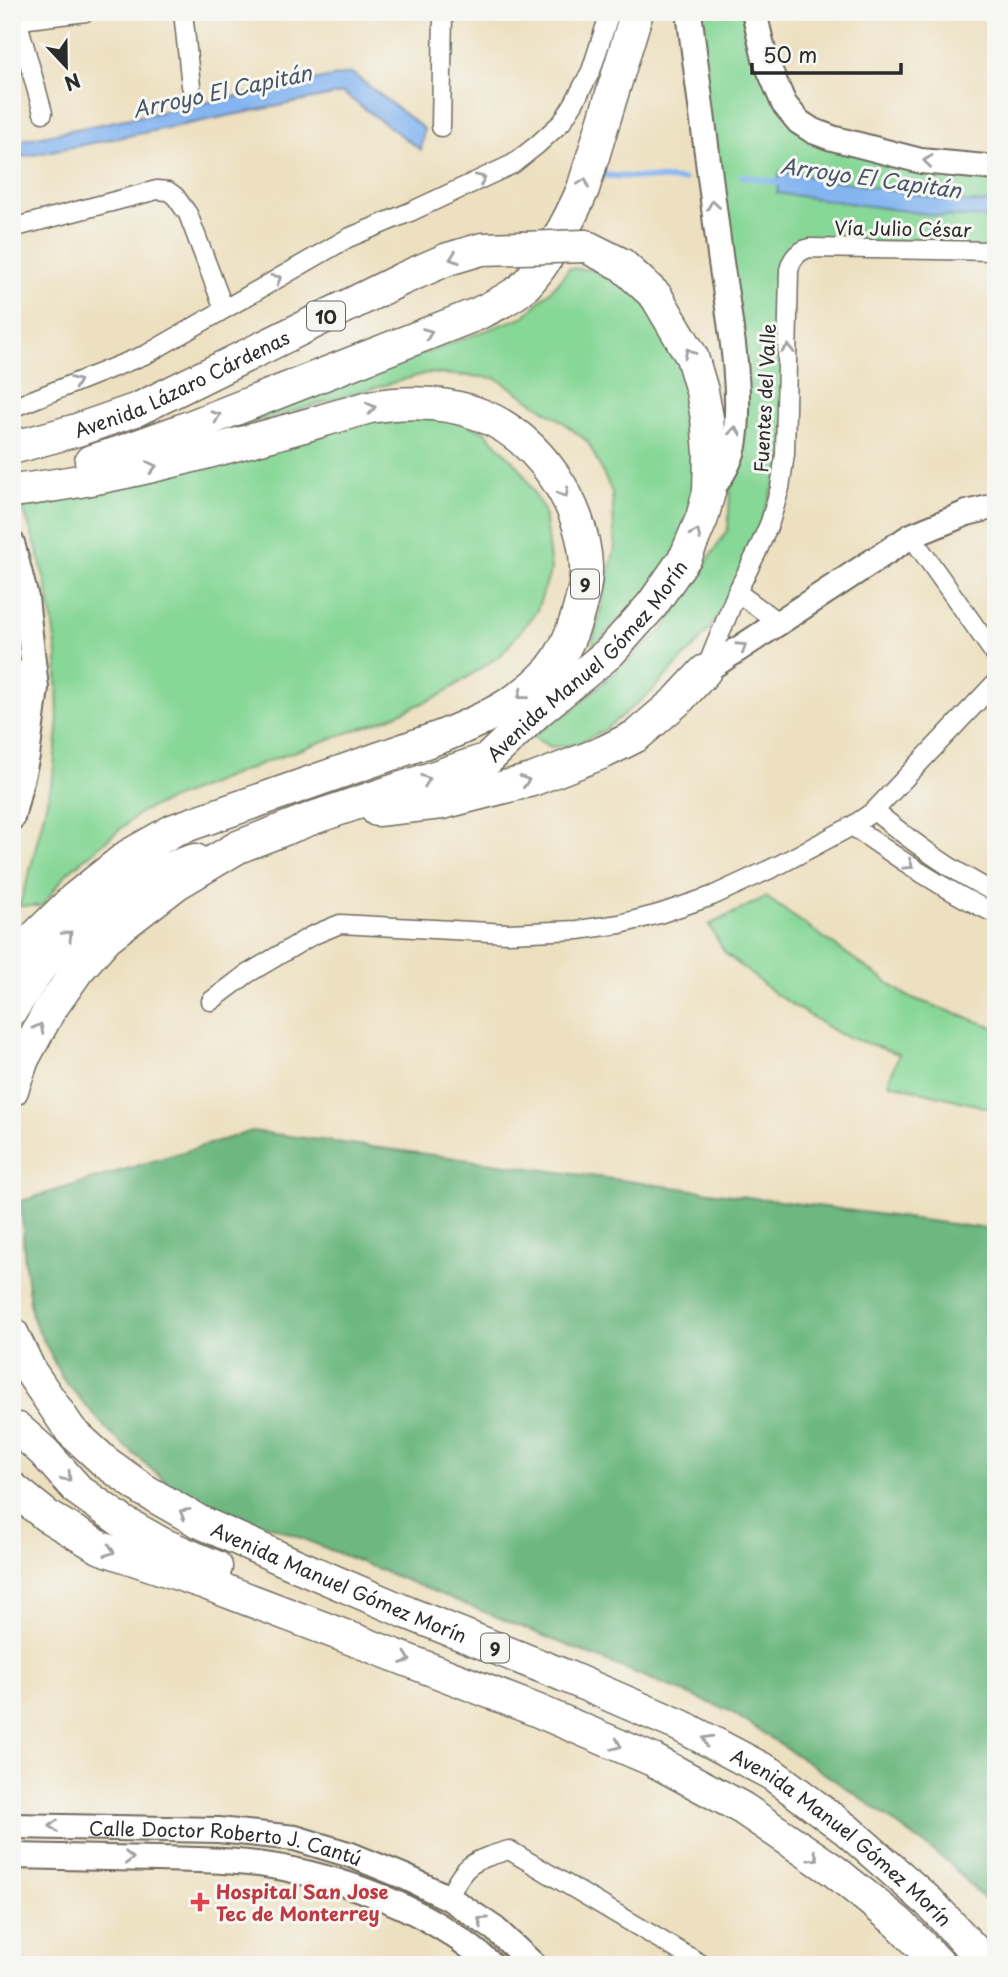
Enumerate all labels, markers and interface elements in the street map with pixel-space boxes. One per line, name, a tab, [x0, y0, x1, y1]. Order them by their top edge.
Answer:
north arrow	[32, 32, 102, 102]
scale bar	[752, 32, 901, 76]
text: 50 m	[763, 38, 817, 70]
water label: Arroyo El Capitán	[130, 55, 316, 125]
text: N	[61, 67, 85, 98]
water label: Arroyo El Capitán	[779, 148, 965, 206]
one-way arrow	[922, 154, 934, 169]
one-way arrow	[474, 173, 486, 187]
one-way arrow	[576, 178, 590, 190]
one-way arrow	[706, 199, 721, 211]
street label: Vía Julio César	[834, 213, 972, 243]
one-way arrow	[449, 250, 461, 264]
one-way arrow	[270, 274, 283, 287]
road number: 10	[307, 302, 345, 330]
street label: Avenida Lázaro Cárdenas	[70, 323, 294, 444]
street label: Fuentes del Valle	[746, 323, 782, 473]
one-way arrow	[421, 327, 433, 341]
one-way arrow	[780, 343, 796, 354]
one-way arrow	[683, 348, 697, 360]
one-way arrow	[69, 377, 81, 391]
one-way arrow	[365, 401, 377, 416]
one-way arrow	[210, 411, 222, 425]
one-way arrow	[727, 425, 742, 436]
one-way arrow	[146, 460, 158, 475]
one-way arrow	[556, 485, 569, 498]
one-way arrow	[688, 529, 702, 541]
street label: Avenida Manuel Gómez Morín	[480, 554, 693, 767]
road number: 9	[571, 570, 599, 598]
one-way arrow	[735, 642, 748, 655]
one-way arrow	[518, 686, 530, 699]
one-way arrow	[419, 774, 431, 788]
one-way arrow	[519, 775, 531, 789]
one-way arrow	[901, 857, 914, 870]
one-way arrow	[60, 931, 73, 944]
one-way arrow	[31, 1023, 45, 1035]
one-way arrow	[58, 1469, 71, 1482]
one-way arrow	[179, 1508, 191, 1521]
street label: Avenida Manuel Gómez Morín	[207, 1515, 471, 1649]
one-way arrow	[104, 1543, 116, 1557]
road number: 9	[481, 1633, 509, 1662]
one-way arrow	[399, 1651, 411, 1665]
one-way arrow	[702, 1734, 714, 1748]
one-way arrow	[609, 1737, 622, 1751]
street label: Avenida Manuel Gómez Morín	[726, 1741, 959, 1932]
street label: Calle Doctor Roberto J. Cantú	[89, 1813, 366, 1872]
one-way arrow	[48, 1818, 58, 1834]
one-way arrow	[806, 1849, 819, 1861]
one-way arrow	[124, 1851, 135, 1866]
place label: Hospital San Jose Tec de Monterrey	[216, 1877, 389, 1927]
marker: Hospital San Jose Tec de Monterrey	[190, 1892, 210, 1912]
one-way arrow	[477, 1917, 490, 1929]

